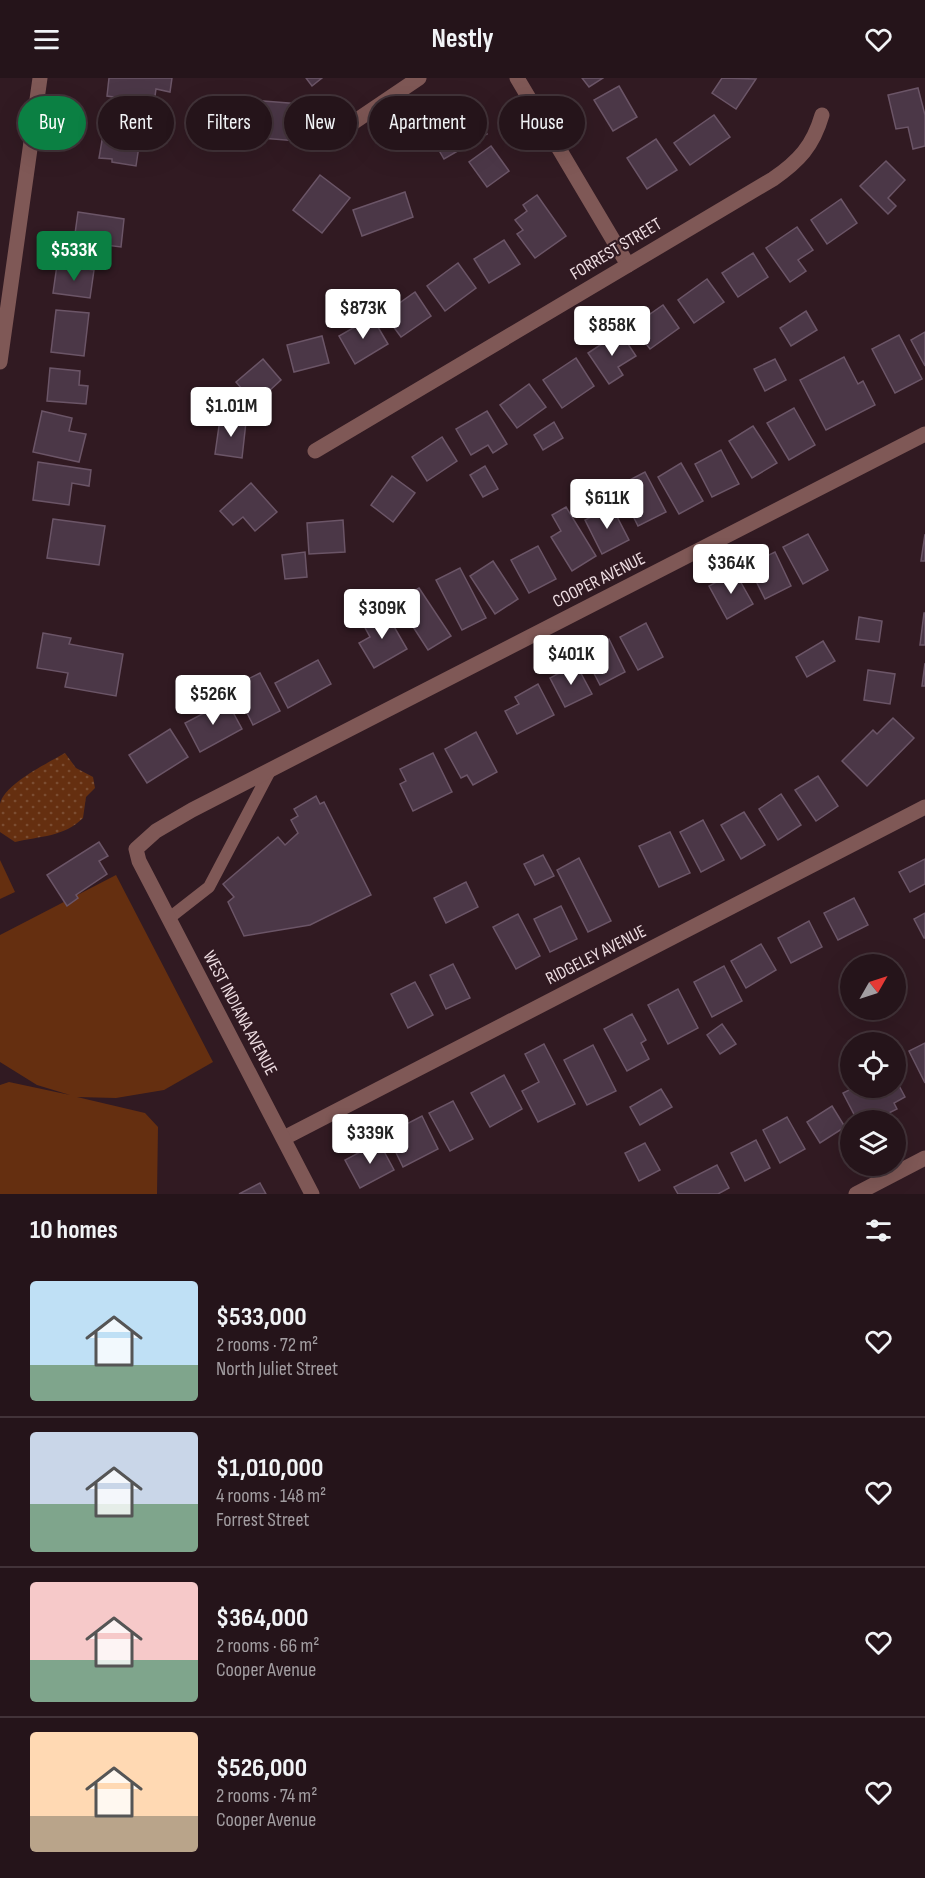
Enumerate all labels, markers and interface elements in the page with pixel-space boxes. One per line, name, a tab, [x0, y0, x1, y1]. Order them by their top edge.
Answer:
icon: menu	[30, 23, 63, 56]
text: Nestly	[432, 23, 493, 55]
icon: heart	[862, 23, 895, 56]
chip: Buy	[18, 96, 86, 150]
chip: Rent	[98, 96, 174, 150]
chip: Filters	[186, 96, 272, 150]
chip: New	[284, 96, 357, 150]
chip: Apartment	[369, 96, 487, 150]
chip: House	[499, 96, 585, 150]
street label: FORREST STREET	[567, 214, 665, 284]
pin: $533K	[32, 231, 116, 282]
text: $533K	[51, 238, 97, 262]
pin: $873K	[321, 289, 405, 340]
text: $873K	[339, 296, 387, 320]
pin: $858K	[570, 306, 654, 357]
text: $858K	[588, 313, 636, 337]
pin: $1.01M	[182, 387, 280, 438]
text: $1.01M	[205, 394, 257, 418]
pin: $611K	[565, 479, 649, 530]
text: $611K	[584, 486, 630, 510]
pin: $364K	[689, 544, 773, 595]
street label: COOPER AVENUE	[549, 548, 649, 612]
text: $364K	[707, 551, 755, 575]
pin: $309K	[340, 589, 424, 640]
text: $309K	[358, 596, 406, 620]
pin: $401K	[529, 635, 613, 686]
text: $401K	[548, 642, 594, 666]
pin: $526K	[171, 675, 255, 726]
text: $526K	[189, 682, 237, 706]
street label: RIDGELEY AVENUE	[542, 921, 650, 989]
street label: WEST INDIANA AVENUE	[198, 947, 282, 1079]
north arrow	[840, 954, 906, 1020]
map controls	[840, 954, 906, 1176]
button: locate	[840, 1032, 906, 1098]
button: layers	[840, 1110, 906, 1176]
pin: $339K	[328, 1114, 412, 1165]
text: $339K	[346, 1121, 394, 1145]
icon: filters	[862, 1214, 895, 1247]
text: 10 homes	[30, 1215, 118, 1246]
text: $533,000	[216, 1302, 307, 1333]
icon: home	[78, 1305, 150, 1377]
icon: heart	[862, 1325, 895, 1358]
text: 2 rooms · 72 m²	[216, 1333, 318, 1357]
text: North Juliet Street	[216, 1357, 338, 1381]
text: $1,010,000	[216, 1453, 323, 1484]
icon: home	[78, 1456, 150, 1528]
icon: heart	[862, 1476, 895, 1509]
text: 4 rooms · 148 m²	[216, 1484, 326, 1508]
text: Forrest Street	[216, 1508, 309, 1532]
text: $364,000	[216, 1603, 308, 1634]
icon: home	[78, 1606, 150, 1678]
icon: heart	[862, 1626, 895, 1659]
text: 2 rooms · 66 m²	[216, 1634, 320, 1658]
text: Cooper Avenue	[216, 1658, 316, 1682]
text: $526,000	[216, 1753, 307, 1784]
icon: home	[78, 1756, 150, 1828]
icon: heart	[862, 1776, 895, 1809]
text: 2 rooms · 74 m²	[216, 1784, 317, 1808]
text: Cooper Avenue	[216, 1808, 316, 1832]

